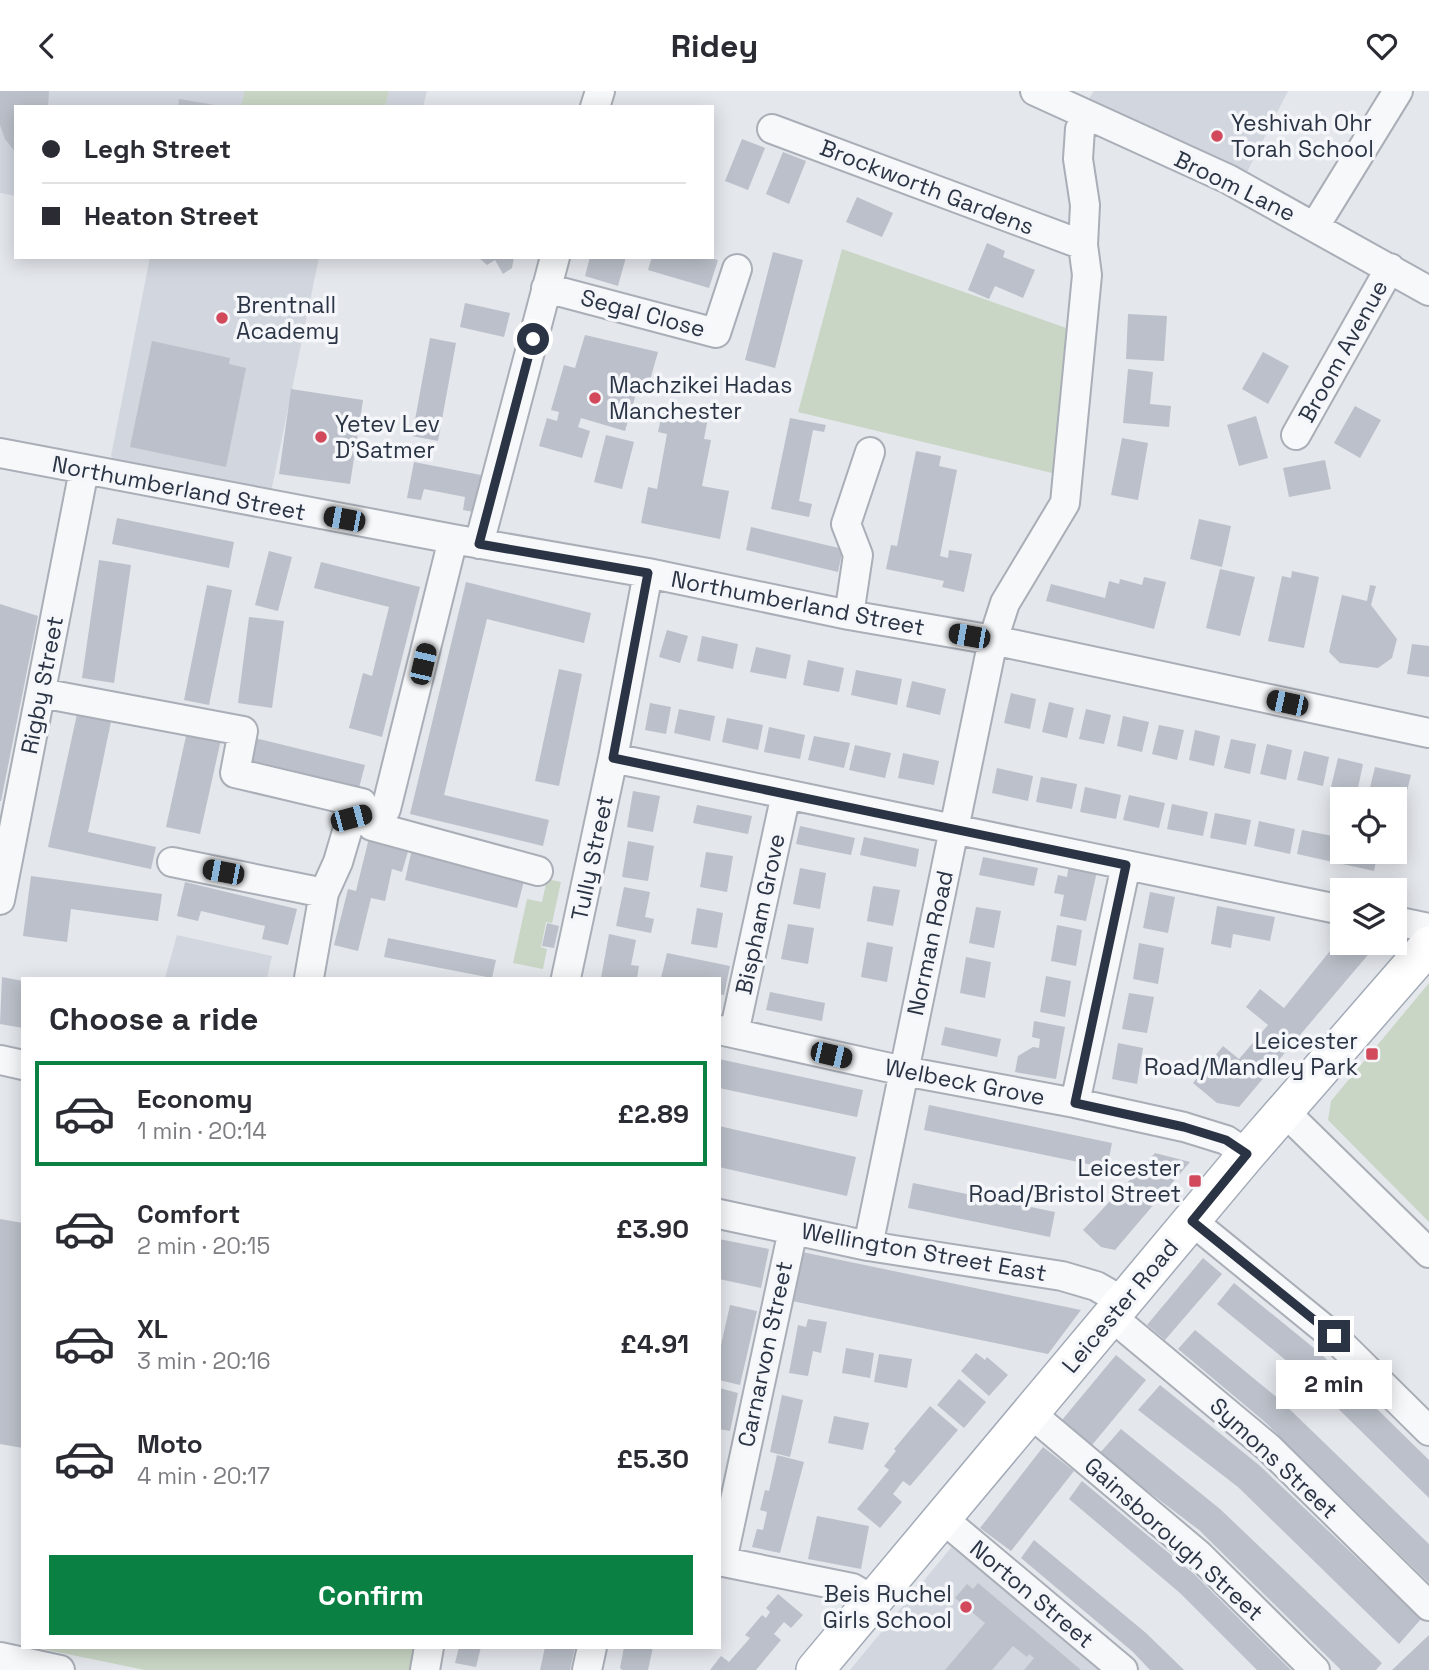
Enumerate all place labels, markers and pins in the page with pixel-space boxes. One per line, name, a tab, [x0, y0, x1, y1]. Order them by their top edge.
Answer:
place label: Yeshivah Ohr Torah School	[1231, 108, 1374, 164]
marker: Yeshivah Ohr Torah School	[1209, 128, 1225, 144]
place label: Brentnall Academy	[236, 290, 339, 346]
marker: Brentnall Academy	[214, 310, 230, 326]
place label: Machzikei Hadas Manchester	[609, 370, 792, 426]
marker: Machzikei Hadas Manchester	[587, 390, 603, 406]
place label: Yetev Lev D'Satmer	[335, 409, 440, 465]
marker: Yetev Lev D'Satmer	[313, 429, 329, 445]
place label: Leicester Road/Mandley Park	[1144, 1026, 1358, 1082]
marker: Leicester Road/Mandley Park	[1364, 1046, 1380, 1062]
place label: Leicester Road/Bristol Street	[968, 1153, 1181, 1209]
marker: Leicester Road/Bristol Street	[1187, 1173, 1203, 1189]
place label: Beis Ruchel Girls School	[823, 1579, 952, 1635]
marker: Beis Ruchel Girls School	[958, 1599, 974, 1615]

